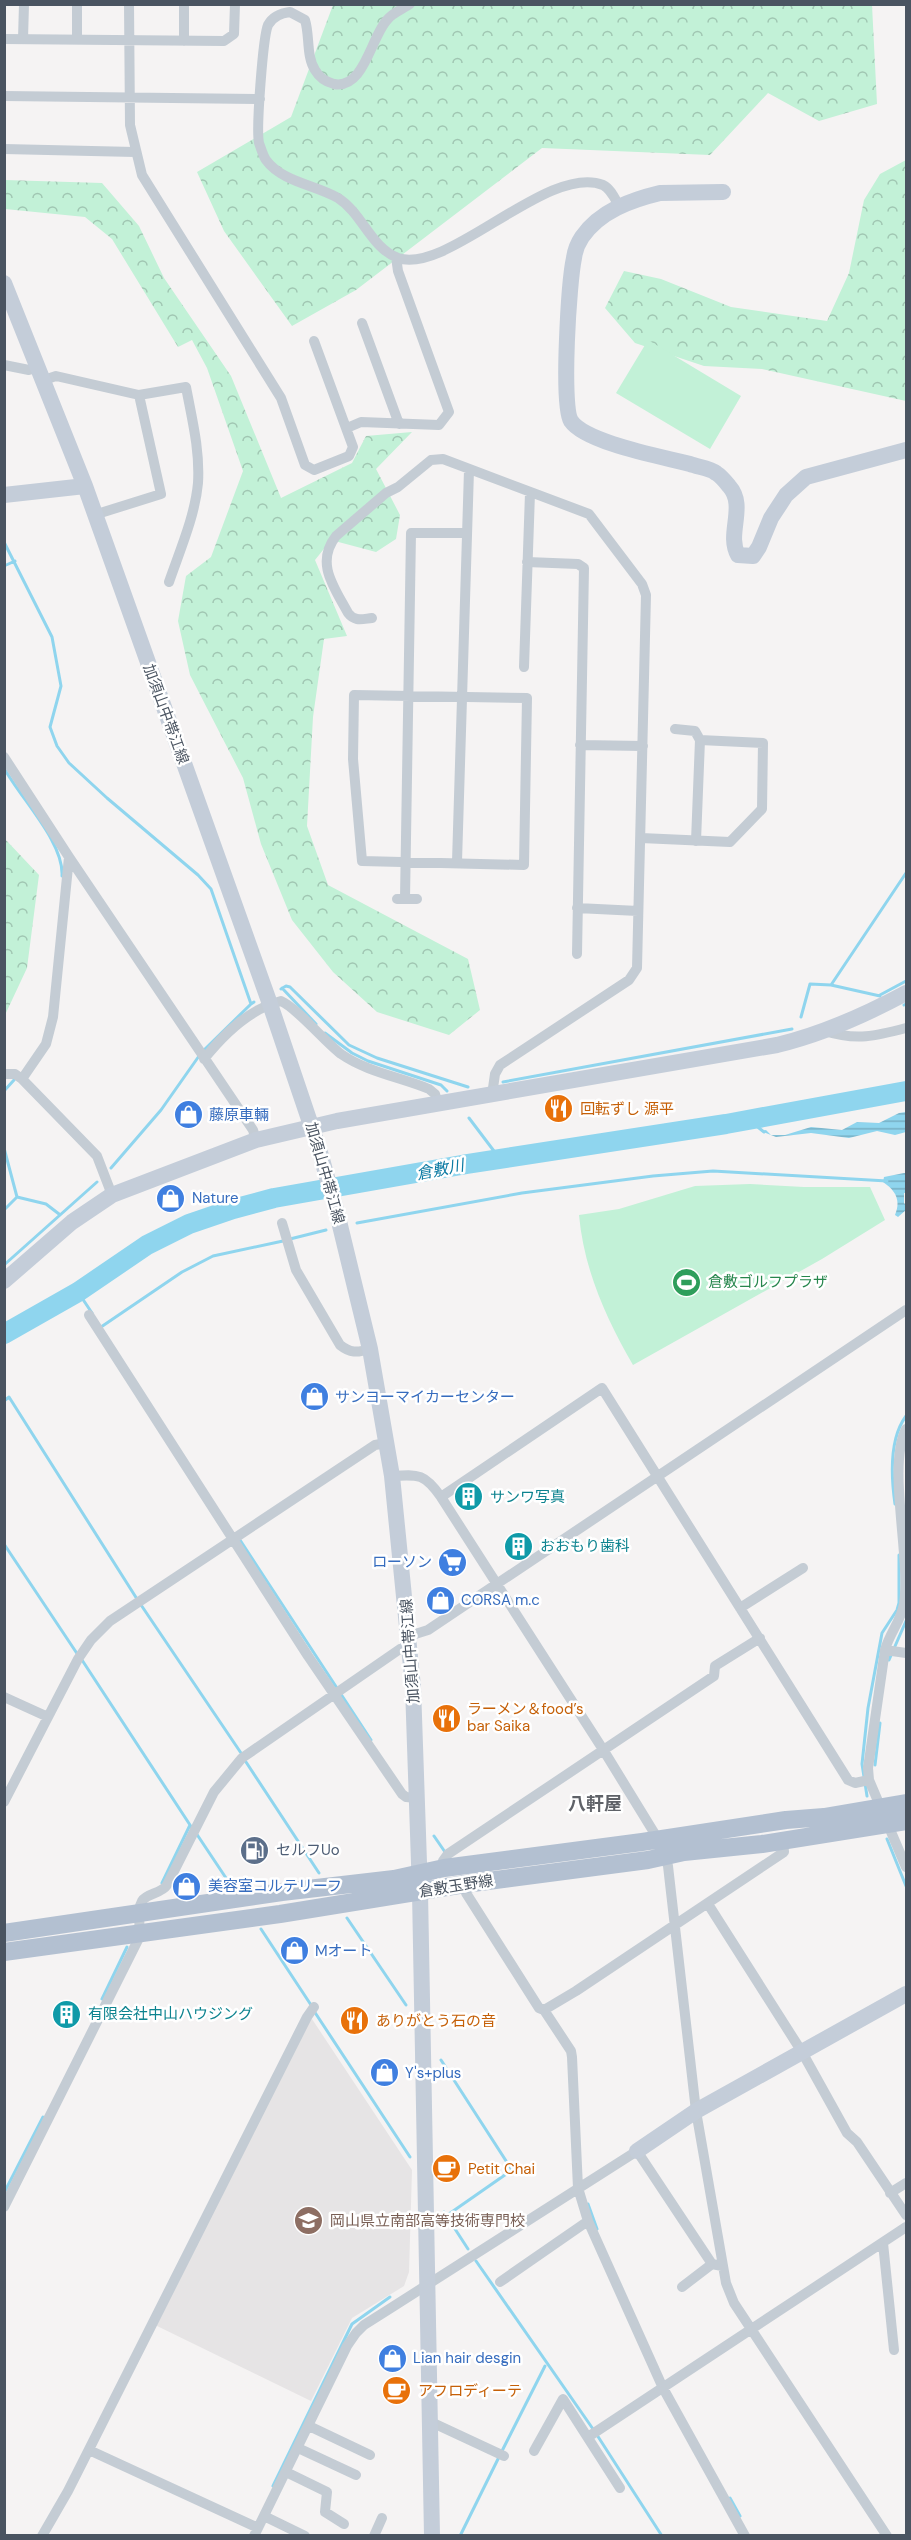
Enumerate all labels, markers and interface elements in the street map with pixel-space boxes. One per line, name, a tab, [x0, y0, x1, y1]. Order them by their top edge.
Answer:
street label: 加須山中帯江線	[139, 661, 193, 767]
restaurant icon: 回転ずし 源平	[543, 1093, 575, 1125]
shop icon: 藤原車輛	[172, 1099, 204, 1131]
place label: 回転ずし 源平	[580, 1099, 674, 1119]
place label: 藤原車輛	[209, 1105, 269, 1125]
street label: 加須山中帯江線	[301, 1120, 349, 1226]
water label: 倉敷川	[415, 1154, 468, 1184]
shop icon: Nature	[155, 1182, 187, 1214]
place label: Nature	[192, 1188, 239, 1208]
sports icon: 倉敷ゴルフプラザ	[671, 1266, 703, 1298]
place label: 倉敷ゴルフプラザ	[708, 1272, 828, 1292]
shop icon: サンヨーマイカーセンター	[298, 1381, 330, 1413]
place label: サンヨーマイカーセンター	[335, 1387, 515, 1407]
building icon: サンワ写真	[453, 1481, 485, 1513]
place label: サンワ写真	[490, 1487, 565, 1507]
building icon: おおもり歯科	[503, 1530, 535, 1562]
place label: おおもり歯科	[540, 1536, 630, 1556]
supermarket icon: ローソン	[437, 1546, 469, 1578]
place label: ローソン	[372, 1552, 432, 1572]
shop icon: CORSA m.c	[424, 1584, 456, 1616]
place label: CORSA m.c	[461, 1590, 540, 1610]
street label: 加須山中帯江線	[396, 1598, 424, 1704]
place label: ラーメン＆food’s bar Saika	[467, 1699, 583, 1736]
restaurant icon: ラーメン＆food’s bar Saika	[430, 1702, 462, 1734]
district label: 八軒屋	[568, 1792, 622, 1816]
fuel station icon: セルフUo	[239, 1834, 271, 1866]
place label: セルフUo	[276, 1840, 340, 1860]
shop icon: 美容室コルテリーフ	[171, 1870, 203, 1902]
street label: 倉敷玉野線	[417, 1870, 495, 1902]
place label: 美容室コルテリーフ	[208, 1876, 342, 1896]
shop icon: Mオート	[278, 1935, 310, 1967]
place label: Mオート	[315, 1941, 373, 1961]
building icon: 有限会社中山ハウジング	[51, 1998, 83, 2030]
place label: 有限会社中山ハウジング	[88, 2004, 253, 2024]
restaurant icon: ありがとう石の音	[339, 2005, 371, 2037]
place label: ありがとう石の音	[376, 2011, 496, 2031]
shop icon: Y's+plus	[368, 2057, 400, 2089]
place label: Y's+plus	[405, 2063, 461, 2083]
cafe icon: Petit Chai	[431, 2153, 463, 2185]
place label: Petit Chai	[468, 2159, 535, 2179]
school or university icon: 岡山県立南部高等技術専門校	[293, 2205, 325, 2237]
place label: 岡山県立南部高等技術専門校	[330, 2211, 525, 2231]
shop icon: Lian hair desgin	[376, 2342, 408, 2374]
place label: Lian hair desgin	[413, 2348, 521, 2368]
cafe icon: アフロディーテ	[381, 2375, 413, 2407]
place label: アフロディーテ	[418, 2381, 522, 2401]

